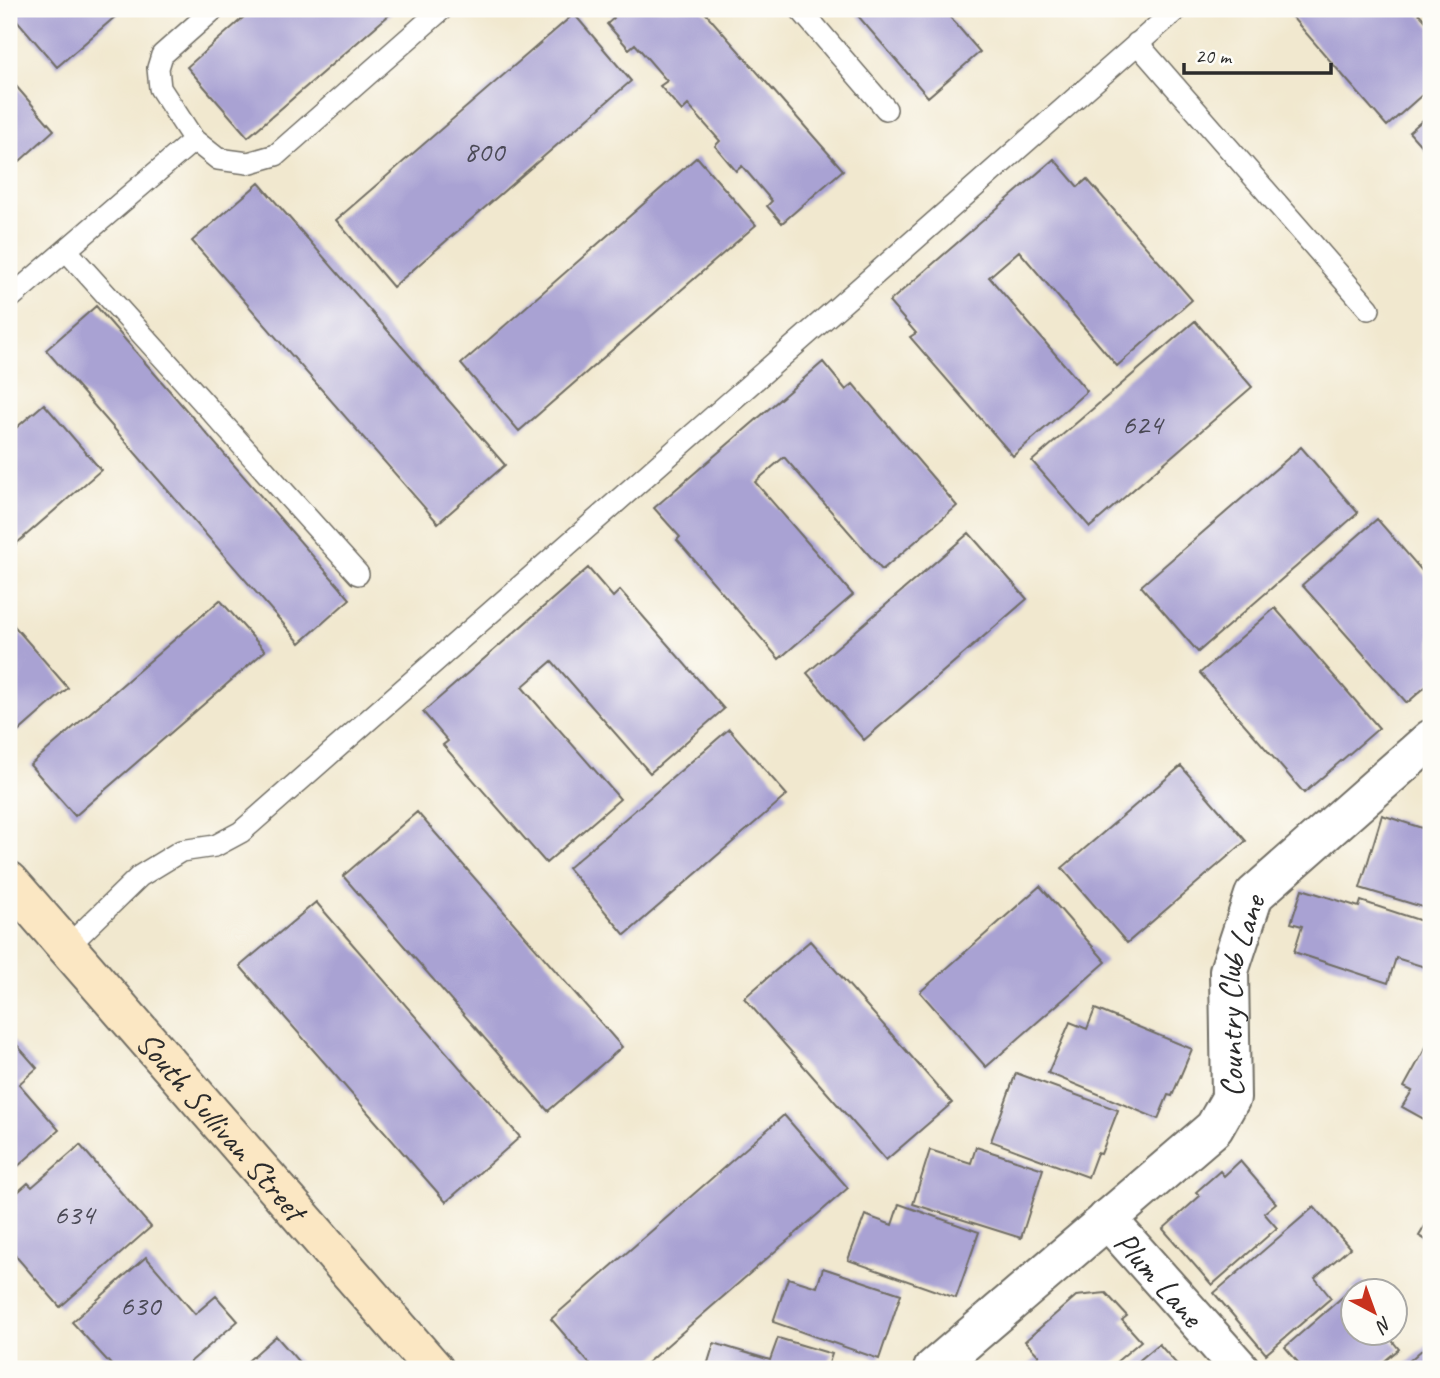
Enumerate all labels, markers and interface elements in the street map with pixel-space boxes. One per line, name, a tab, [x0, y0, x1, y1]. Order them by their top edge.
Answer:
scale bar	[1184, 32, 1332, 76]
text: 20 m	[1195, 43, 1233, 69]
house number: 800	[464, 132, 507, 170]
house number: 624	[1122, 405, 1165, 443]
street label: Country Club Lane	[1209, 888, 1275, 1098]
street label: South Sullivan Street	[127, 1022, 318, 1233]
house number: 634	[54, 1195, 97, 1233]
street label: Plum Lane	[1105, 1222, 1214, 1337]
north arrow	[1338, 1276, 1408, 1346]
house number: 630	[120, 1286, 163, 1324]
text: N	[1370, 1311, 1397, 1339]

